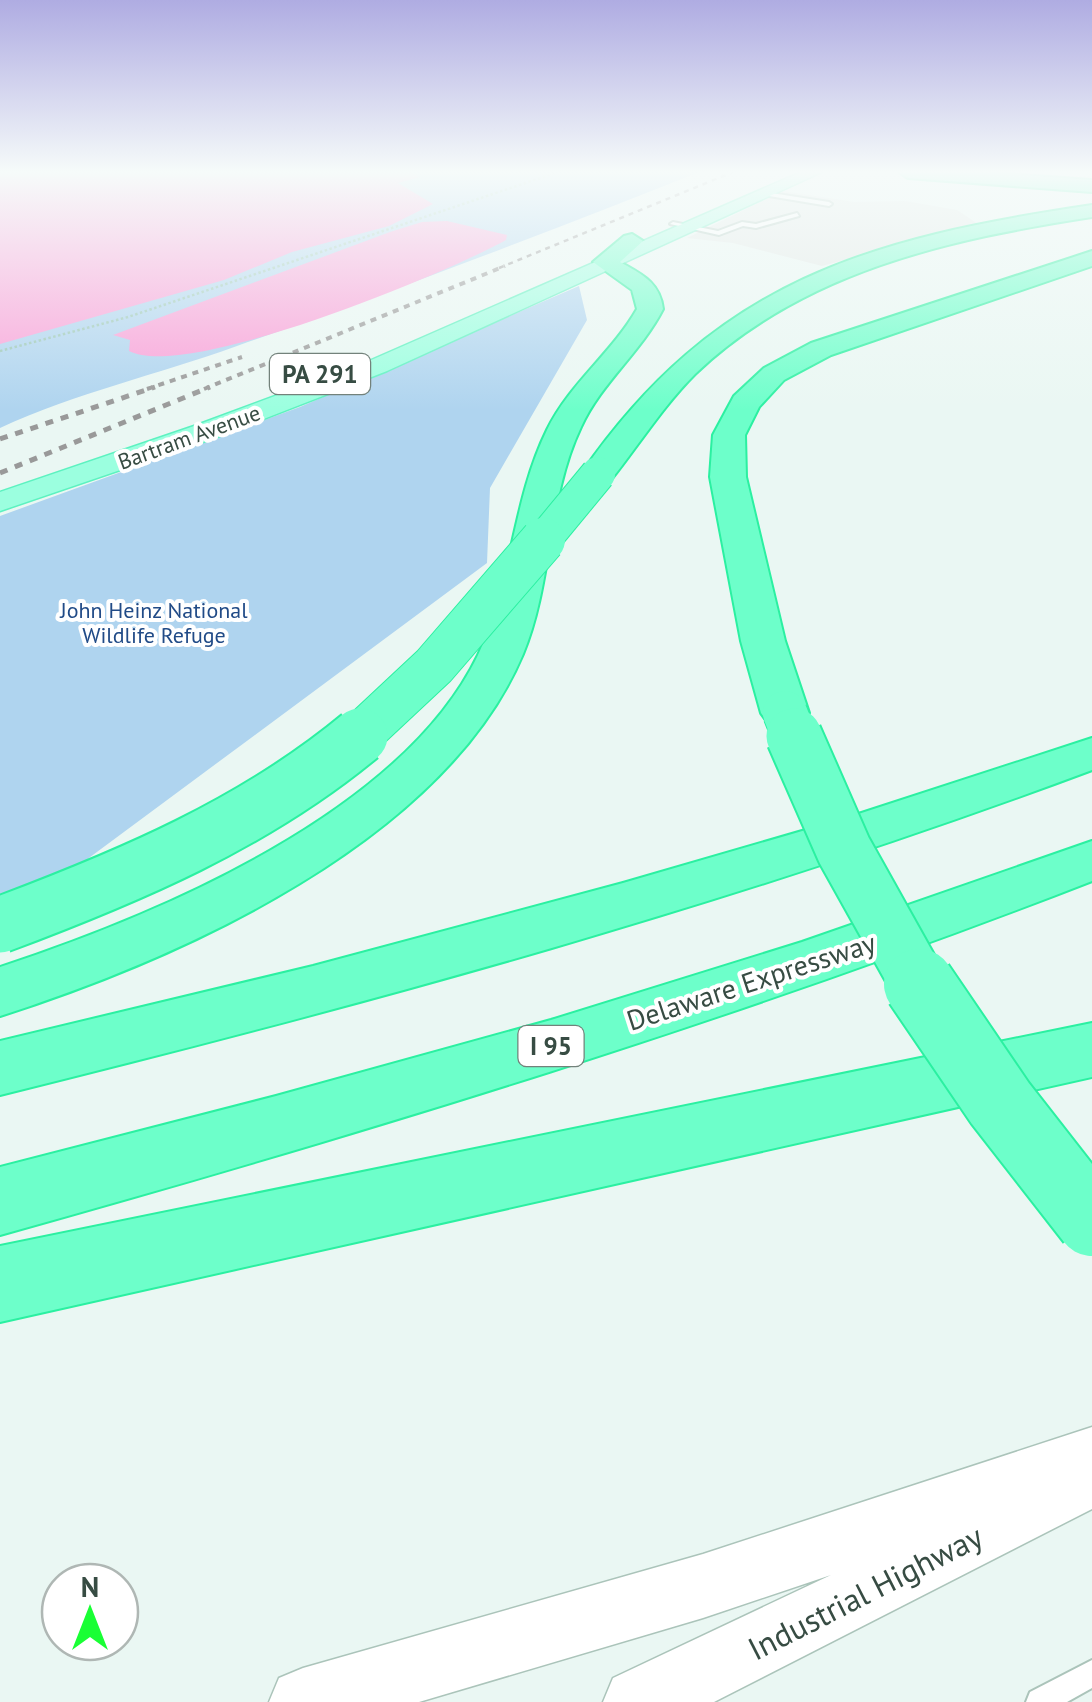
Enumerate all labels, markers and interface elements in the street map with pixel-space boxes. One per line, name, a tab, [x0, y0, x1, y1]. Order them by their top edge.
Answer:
road number: PA 291	[270, 354, 370, 394]
street label: Bartram Avenue	[114, 398, 264, 476]
park label: John Heinz National Wildlife Refuge	[59, 596, 248, 649]
street label: Delaware Expressway	[622, 923, 880, 1039]
road number: I 95	[518, 1026, 584, 1066]
street label: Industrial Highway	[741, 1515, 990, 1669]
north arrow	[40, 1562, 140, 1662]
text: N	[81, 1568, 99, 1605]

